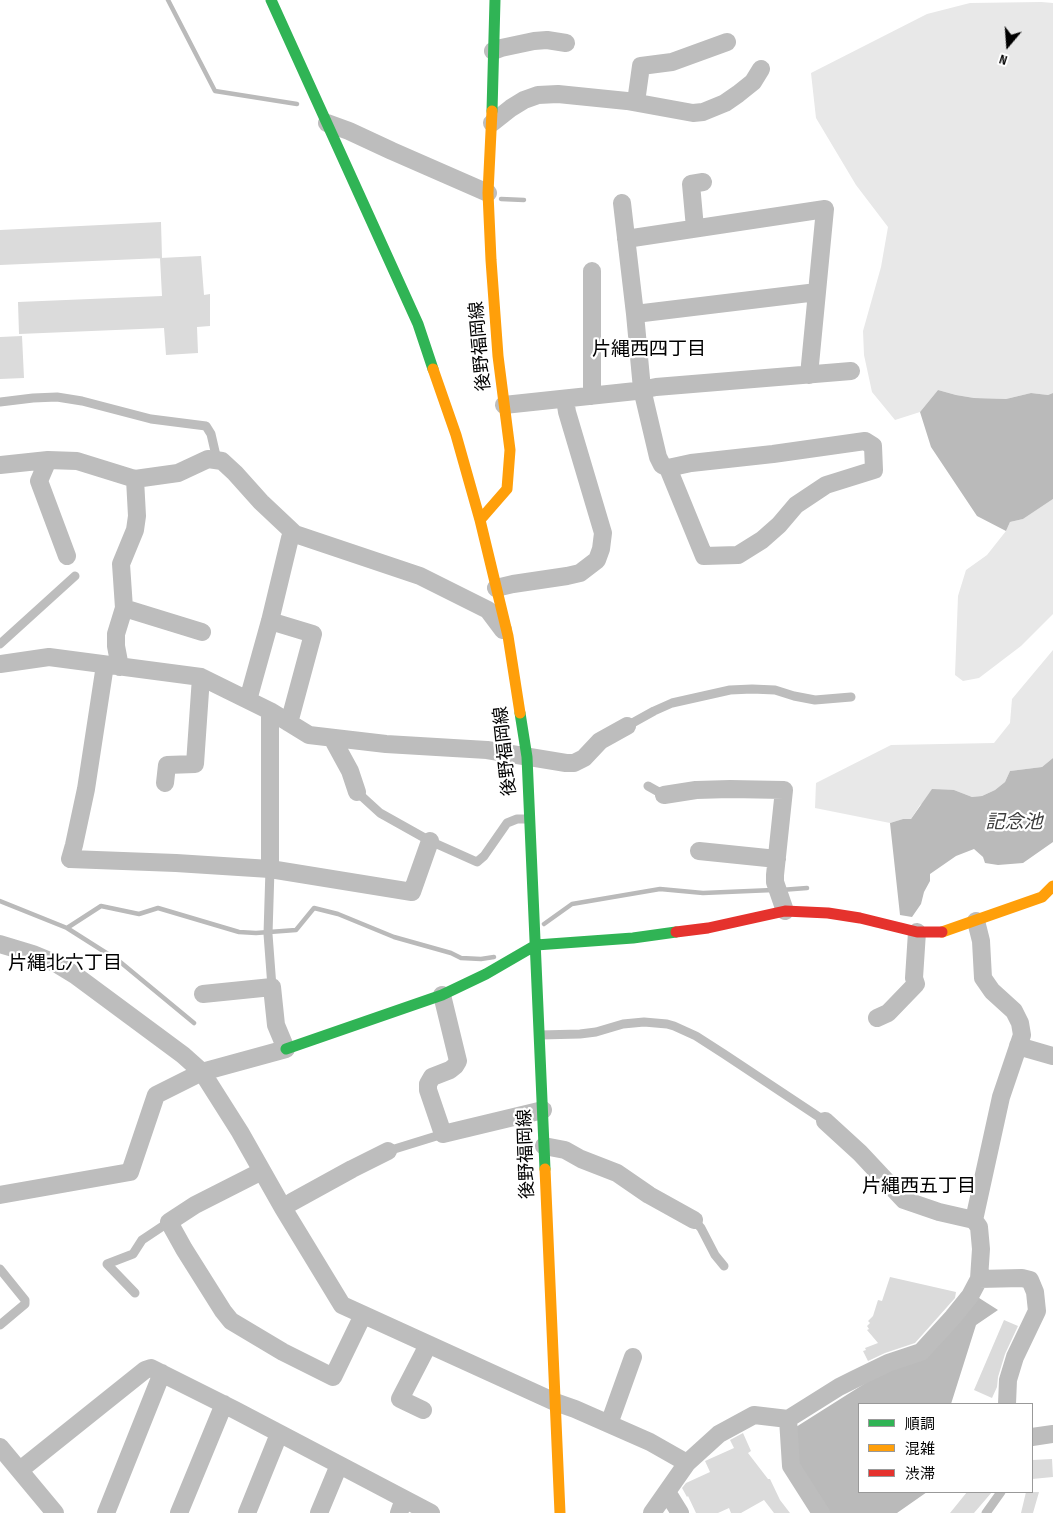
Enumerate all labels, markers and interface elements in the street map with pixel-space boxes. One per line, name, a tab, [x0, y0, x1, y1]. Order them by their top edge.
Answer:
north arrow	[983, 20, 1033, 70]
text: N	[997, 51, 1009, 69]
street label: 後野福岡線	[466, 300, 496, 392]
district label: 片縄西四丁目	[592, 339, 706, 361]
street label: 後野福岡線	[491, 705, 521, 797]
water label: 記念池	[986, 812, 1042, 834]
district label: 片縄北六丁目	[8, 953, 122, 975]
street label: 後野福岡線	[515, 1109, 539, 1199]
district label: 片縄西五丁目	[862, 1176, 976, 1198]
legend	[858, 1403, 1033, 1493]
text: 順調	[905, 1415, 935, 1434]
text: 混雑	[905, 1440, 935, 1459]
text: 渋滞	[905, 1465, 935, 1484]

